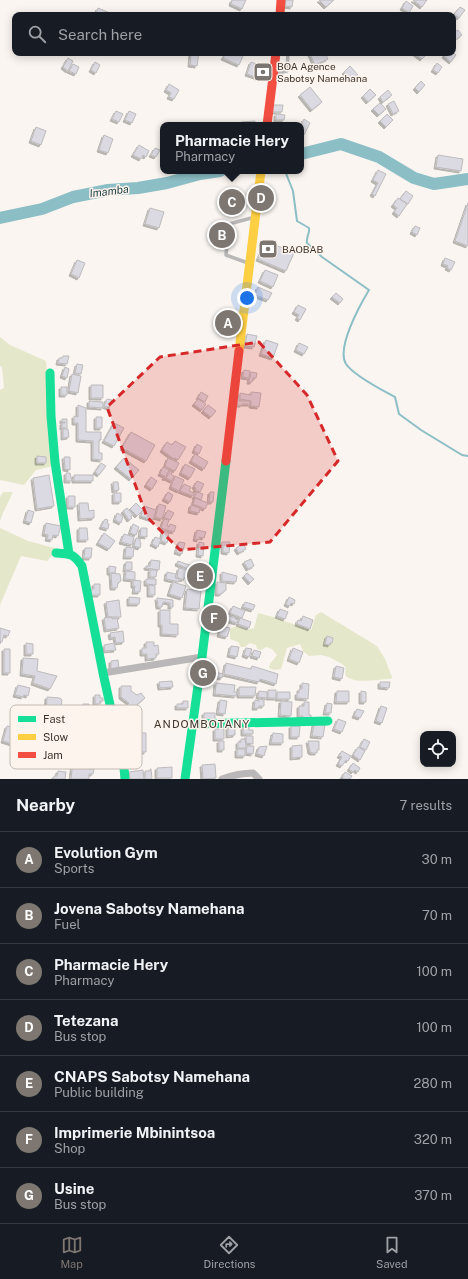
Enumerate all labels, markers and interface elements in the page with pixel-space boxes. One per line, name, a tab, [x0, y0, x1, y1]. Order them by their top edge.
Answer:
search box	[12, 12, 456, 56]
icon: search	[26, 23, 48, 45]
text: Search here	[58, 26, 142, 43]
place label: BOA Agence Sabotsy Namehana	[277, 60, 367, 84]
bank icon: BOA Agence Sabotsy Namehana	[252, 61, 274, 83]
popup	[160, 122, 304, 174]
text: Pharmacie Hery	[175, 132, 289, 149]
text: Pharmacy	[175, 149, 235, 164]
water label: Imamba	[89, 183, 129, 199]
pin: D	[248, 183, 274, 213]
pin: C	[219, 187, 245, 217]
pin: B	[209, 220, 235, 250]
bank icon: BAOBAB	[257, 238, 279, 260]
place label: BAOBAB	[282, 243, 323, 255]
your location	[237, 288, 257, 308]
pin: A	[215, 308, 241, 338]
pin: E	[187, 561, 213, 591]
pin: F	[201, 603, 227, 633]
pin: G	[190, 658, 216, 688]
legend	[10, 705, 142, 769]
text: Fast	[43, 713, 65, 725]
district label: ANDOMBOTANY	[154, 718, 250, 730]
text: Slow	[43, 731, 69, 743]
map controls	[420, 731, 456, 767]
button: locate	[420, 731, 456, 767]
text: Jam	[43, 749, 63, 761]
text: Nearby	[16, 795, 75, 815]
text: 7 results	[399, 798, 452, 813]
text: Evolution Gym	[54, 844, 158, 861]
text: A	[24, 852, 34, 867]
text: 30 m	[422, 852, 452, 867]
text: Sports	[54, 861, 94, 876]
text: Jovena Sabotsy Namehana	[54, 900, 244, 917]
text: B	[25, 908, 33, 923]
text: 70 m	[422, 908, 452, 923]
text: Fuel	[54, 917, 80, 932]
text: Pharmacie Hery	[54, 956, 168, 973]
text: C	[24, 964, 34, 979]
text: 100 m	[416, 964, 452, 979]
text: Pharmacy	[54, 973, 114, 988]
text: Tetezana	[54, 1012, 118, 1029]
text: D	[24, 1020, 34, 1035]
text: 100 m	[416, 1020, 452, 1035]
text: Bus stop	[54, 1029, 106, 1044]
text: CNAPS Sabotsy Namehana	[54, 1068, 250, 1085]
text: E	[25, 1076, 33, 1091]
text: 280 m	[414, 1076, 452, 1091]
text: Public building	[54, 1085, 144, 1100]
text: Imprimerie Mbinintsoa	[54, 1124, 215, 1141]
text: F	[25, 1132, 33, 1147]
text: 320 m	[414, 1132, 452, 1147]
text: Shop	[54, 1141, 85, 1156]
text: Usine	[54, 1180, 94, 1197]
text: G	[24, 1188, 34, 1203]
text: 370 m	[414, 1188, 452, 1203]
text: Bus stop	[54, 1197, 106, 1212]
tab: Map	[60, 1234, 83, 1270]
tab: Directions	[204, 1234, 255, 1270]
tab: Saved	[376, 1234, 408, 1270]

